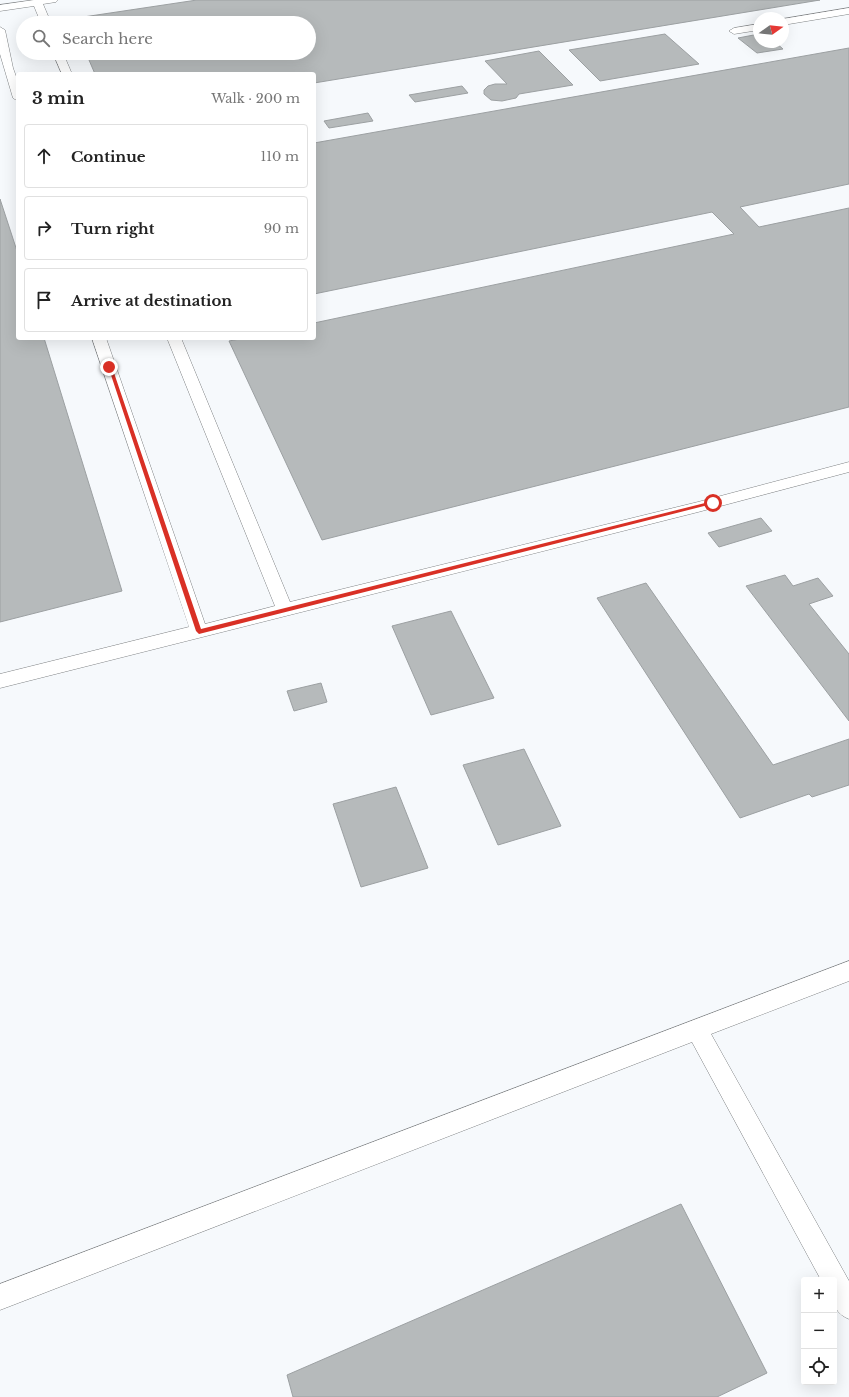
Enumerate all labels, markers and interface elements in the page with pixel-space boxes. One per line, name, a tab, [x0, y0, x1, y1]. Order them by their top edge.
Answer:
north arrow	[753, 12, 789, 48]
search box	[16, 16, 316, 60]
icon: search	[30, 27, 52, 49]
text: Search here	[62, 29, 153, 48]
text: 3 min	[32, 88, 85, 109]
text: Walk · 200 m	[211, 90, 300, 107]
icon: ahead	[33, 145, 55, 167]
text: Continue	[71, 147, 146, 166]
text: 110 m	[260, 148, 299, 165]
icon: right	[33, 217, 55, 239]
text: Turn right	[71, 219, 154, 238]
text: 90 m	[264, 220, 299, 237]
icon: arrive	[33, 289, 55, 311]
text: Arrive at destination	[71, 291, 232, 310]
route end	[100, 358, 118, 376]
route start	[704, 494, 722, 512]
map controls	[801, 1277, 837, 1385]
button: +	[801, 1277, 837, 1313]
button: −	[801, 1313, 837, 1349]
button: locate	[801, 1349, 837, 1385]

